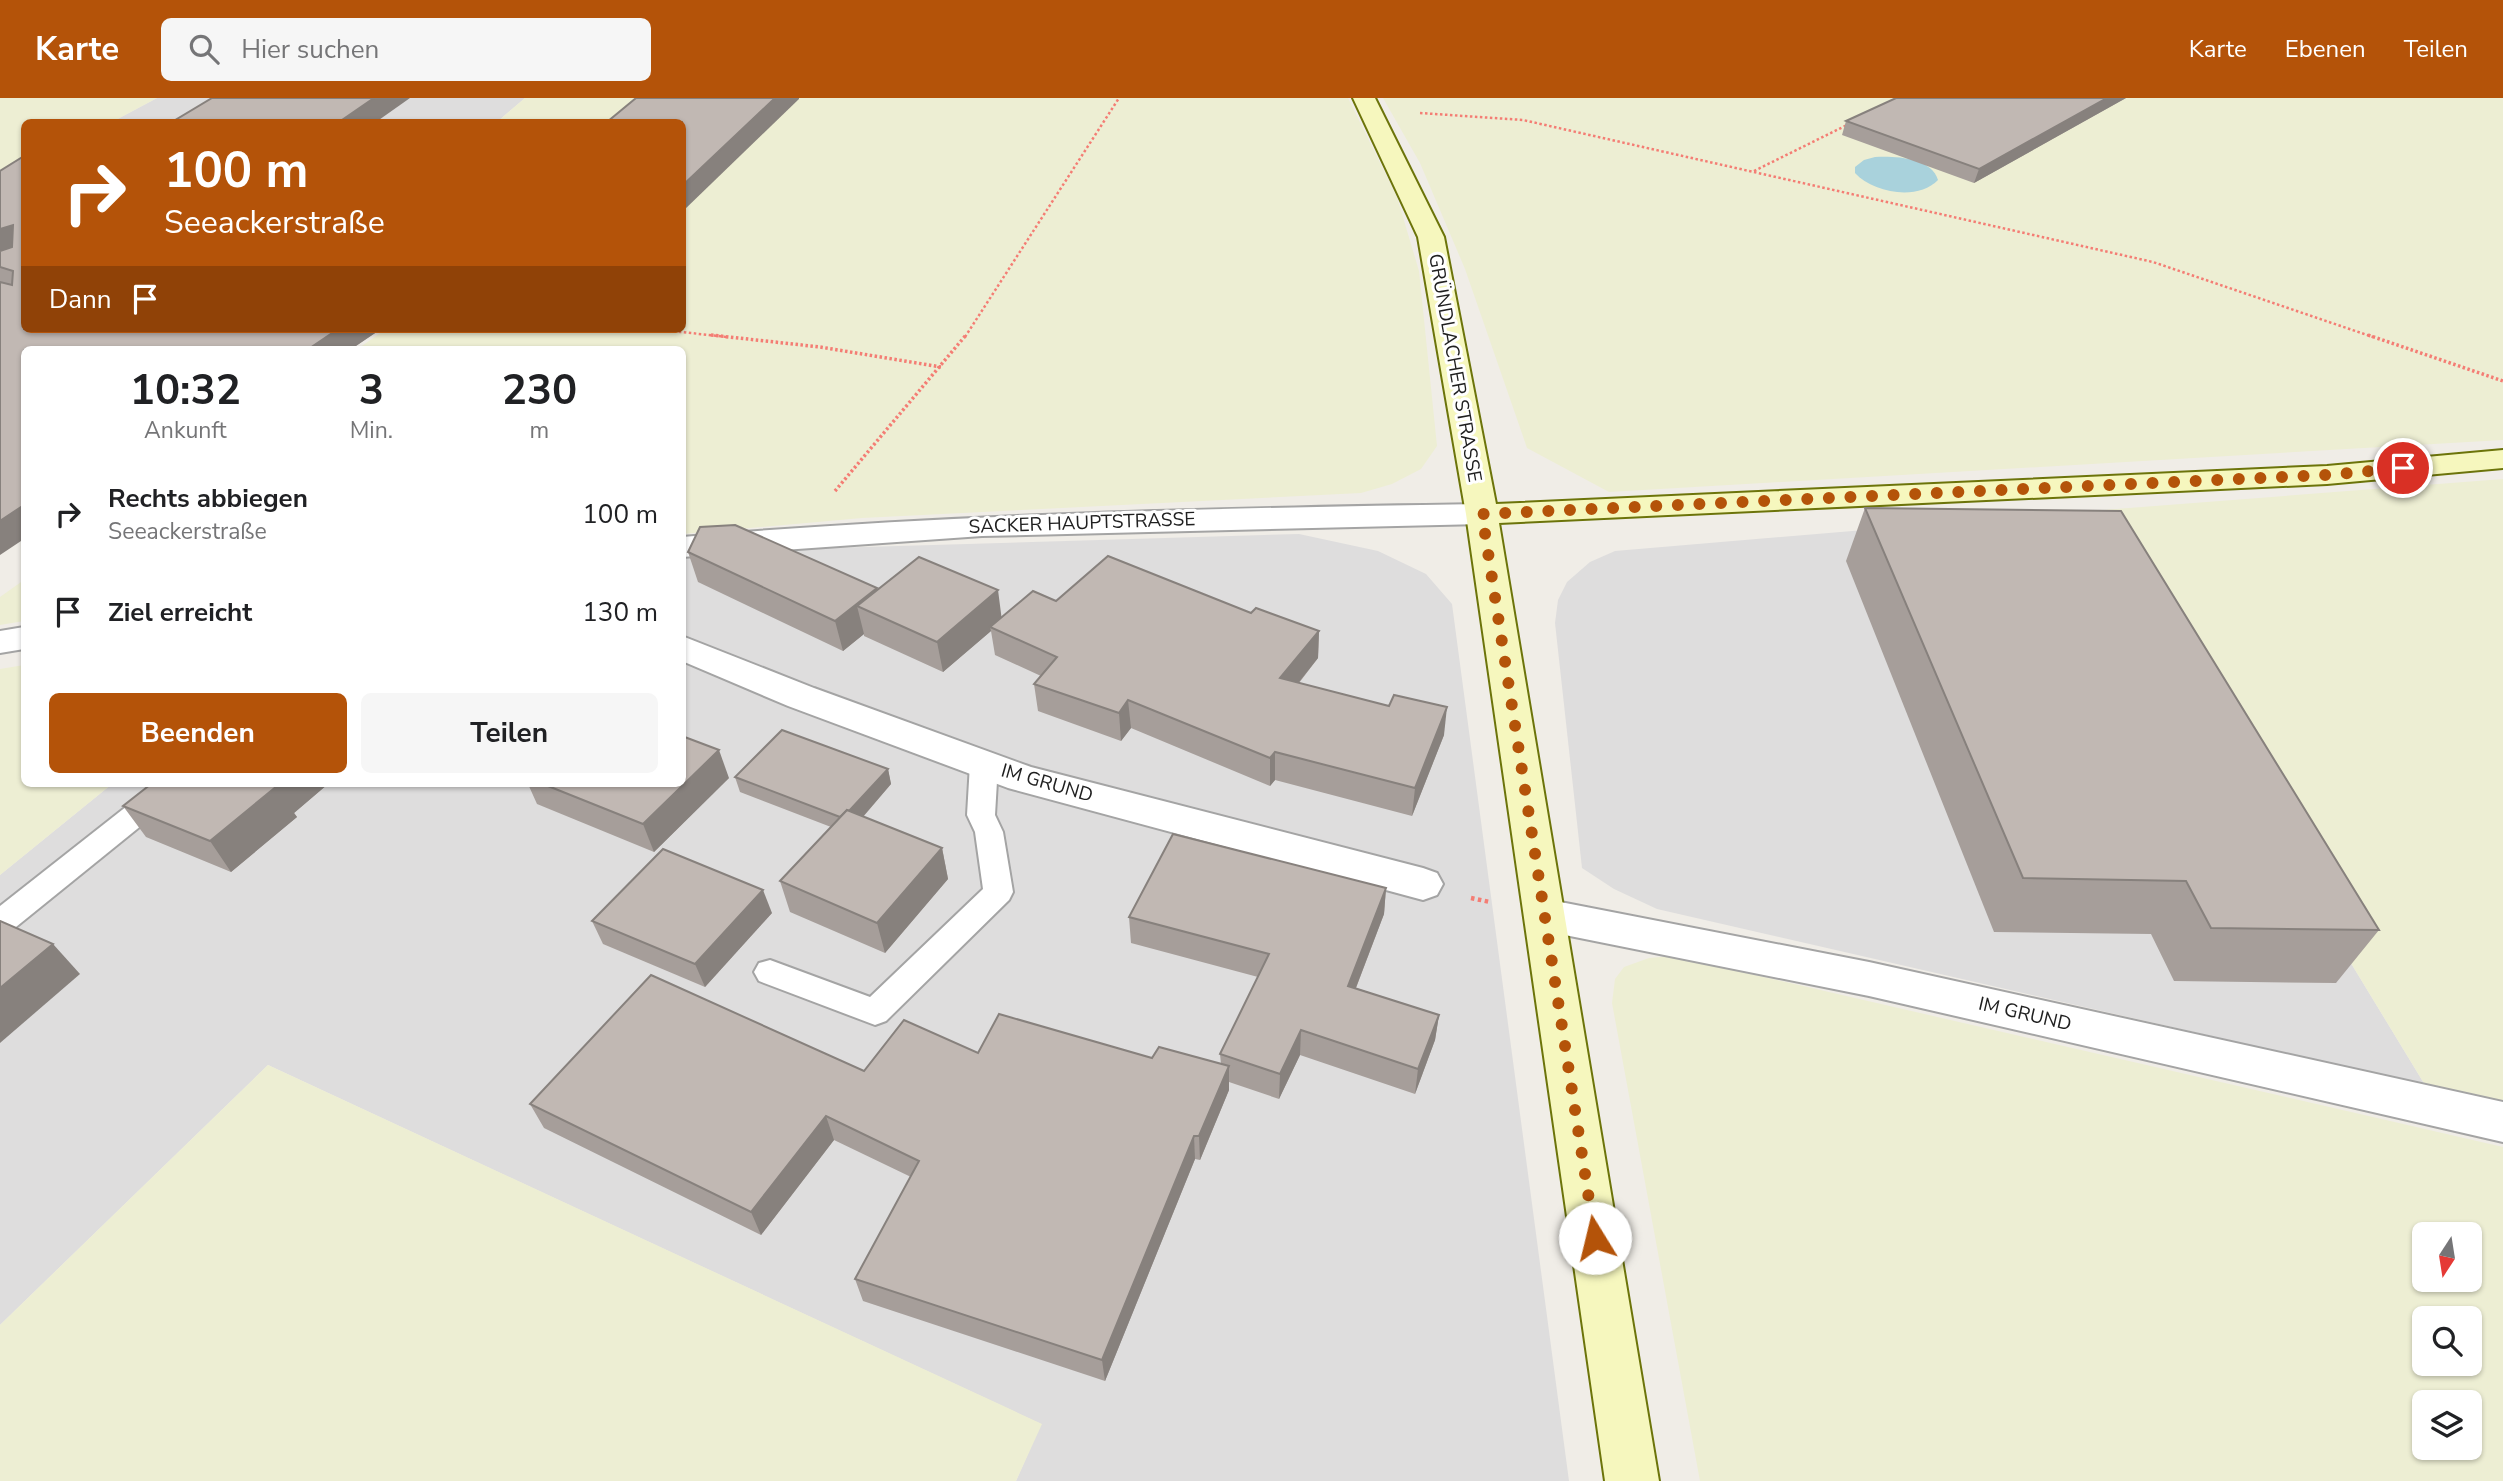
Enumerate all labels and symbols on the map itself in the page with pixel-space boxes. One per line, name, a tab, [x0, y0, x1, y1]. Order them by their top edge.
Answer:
street label: GRÜNDLACHER STRASSE	[1422, 252, 1488, 484]
pin	[2373, 438, 2433, 498]
street label: SACKER HAUPTSTRASSE	[968, 506, 1196, 540]
street label: IM GRUND	[998, 757, 1096, 809]
street label: IM GRUND	[1976, 991, 2074, 1037]
position arrow	[1558, 1201, 1632, 1275]
north arrow	[2412, 1222, 2482, 1292]

